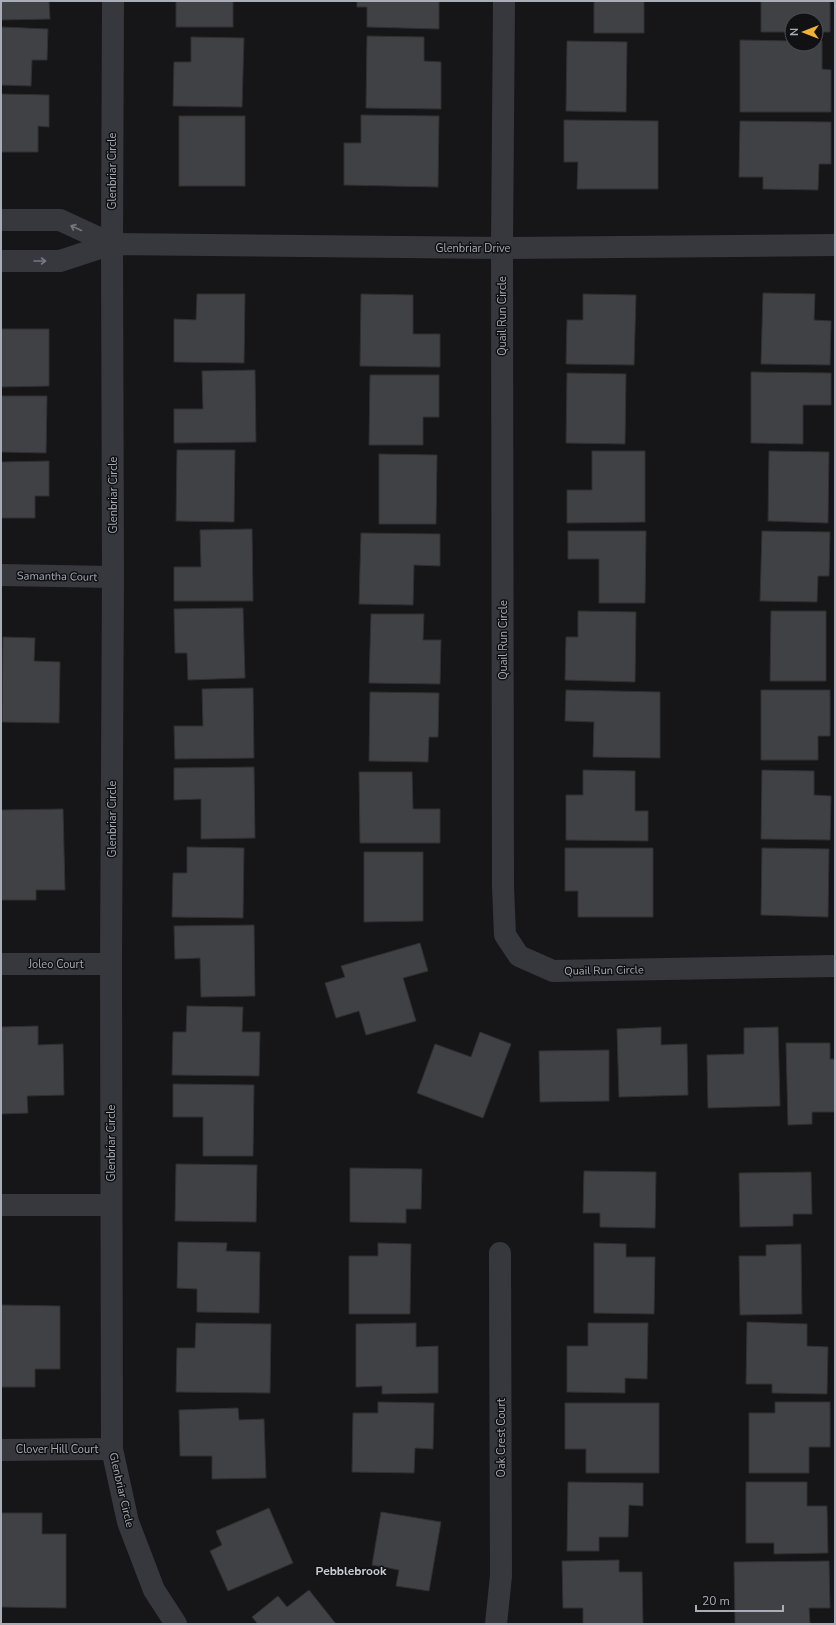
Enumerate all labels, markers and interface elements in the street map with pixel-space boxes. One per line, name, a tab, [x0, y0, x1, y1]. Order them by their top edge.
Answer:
north arrow	[784, 12, 824, 52]
text: N	[787, 28, 802, 36]
street label: Glenbriar Circle	[105, 132, 120, 209]
one-way arrow	[71, 223, 83, 231]
street label: Glenbriar Drive	[436, 241, 511, 256]
one-way arrow	[33, 257, 46, 265]
street label: Quail Run Circle	[495, 276, 510, 356]
street label: Glenbriar Circle	[106, 456, 121, 533]
street label: Samantha Court	[17, 568, 97, 585]
street label: Quail Run Circle	[496, 600, 511, 680]
street label: Glenbriar Circle	[105, 780, 120, 857]
street label: Joleo Court	[27, 957, 84, 972]
street label: Quail Run Circle	[564, 962, 644, 979]
street label: Glenbriar Circle	[104, 1104, 119, 1181]
street label: Oak Crest Court	[494, 1398, 509, 1478]
street label: Clover Hill Court	[16, 1442, 98, 1457]
street label: Glenbriar Circle	[106, 1451, 137, 1529]
district label: Pebblebrook	[316, 1563, 387, 1579]
scale bar	[696, 1587, 783, 1613]
text: 20 m	[702, 1593, 730, 1609]

